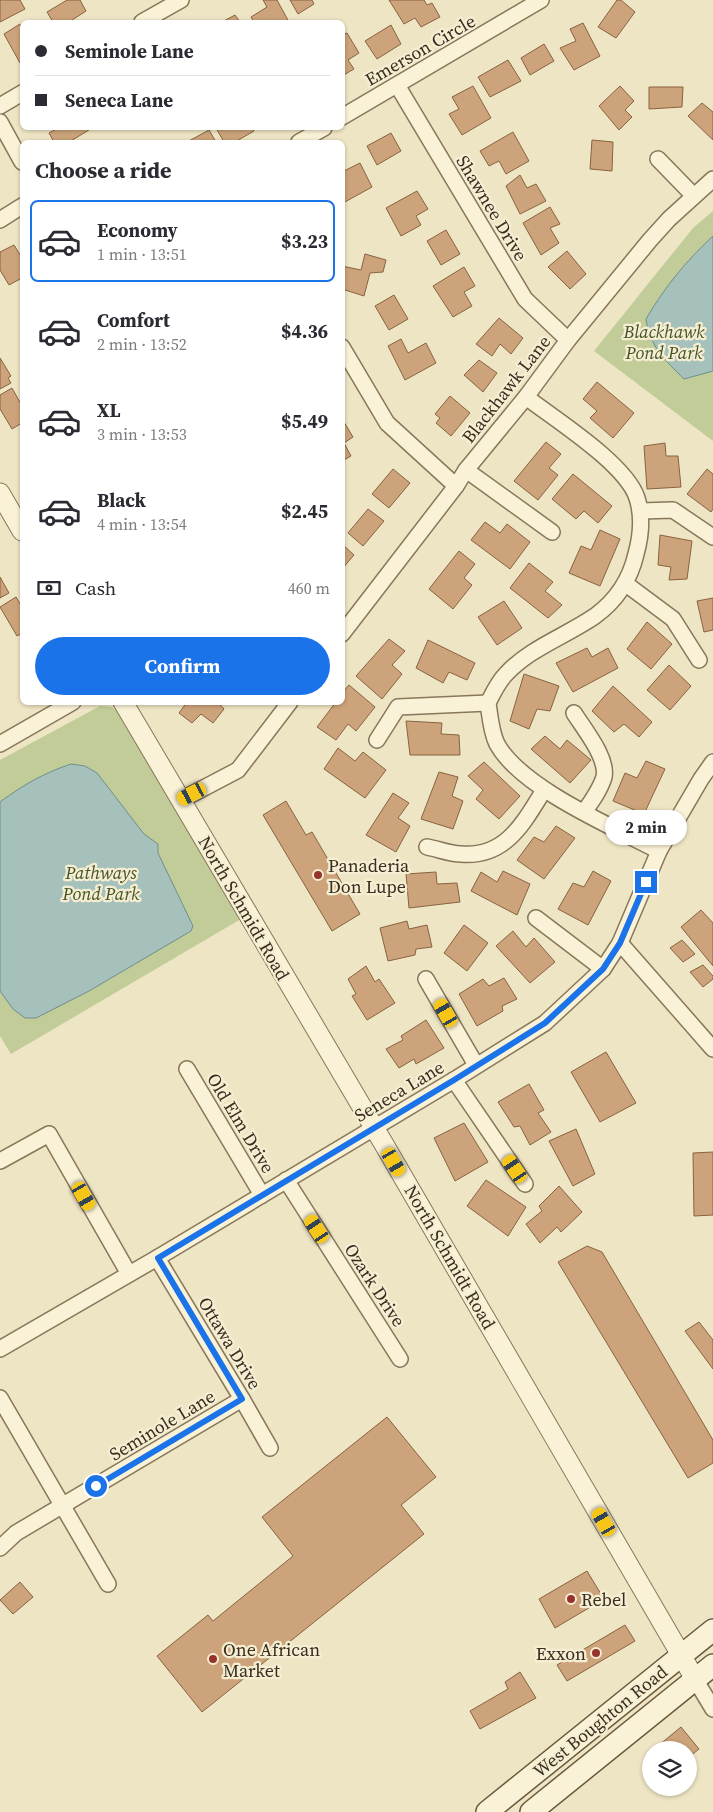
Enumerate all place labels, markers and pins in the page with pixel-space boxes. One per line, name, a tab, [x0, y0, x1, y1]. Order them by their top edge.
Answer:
place label: Panaderia Don Lupe	[328, 853, 410, 899]
marker: Panaderia Don Lupe	[312, 869, 324, 881]
place label: Rebel	[581, 1587, 626, 1612]
marker: Rebel	[565, 1593, 577, 1605]
place label: One African Market	[223, 1637, 320, 1683]
place label: Exxon	[536, 1641, 586, 1666]
marker: Exxon	[590, 1647, 602, 1659]
marker: One African Market	[207, 1653, 219, 1665]

